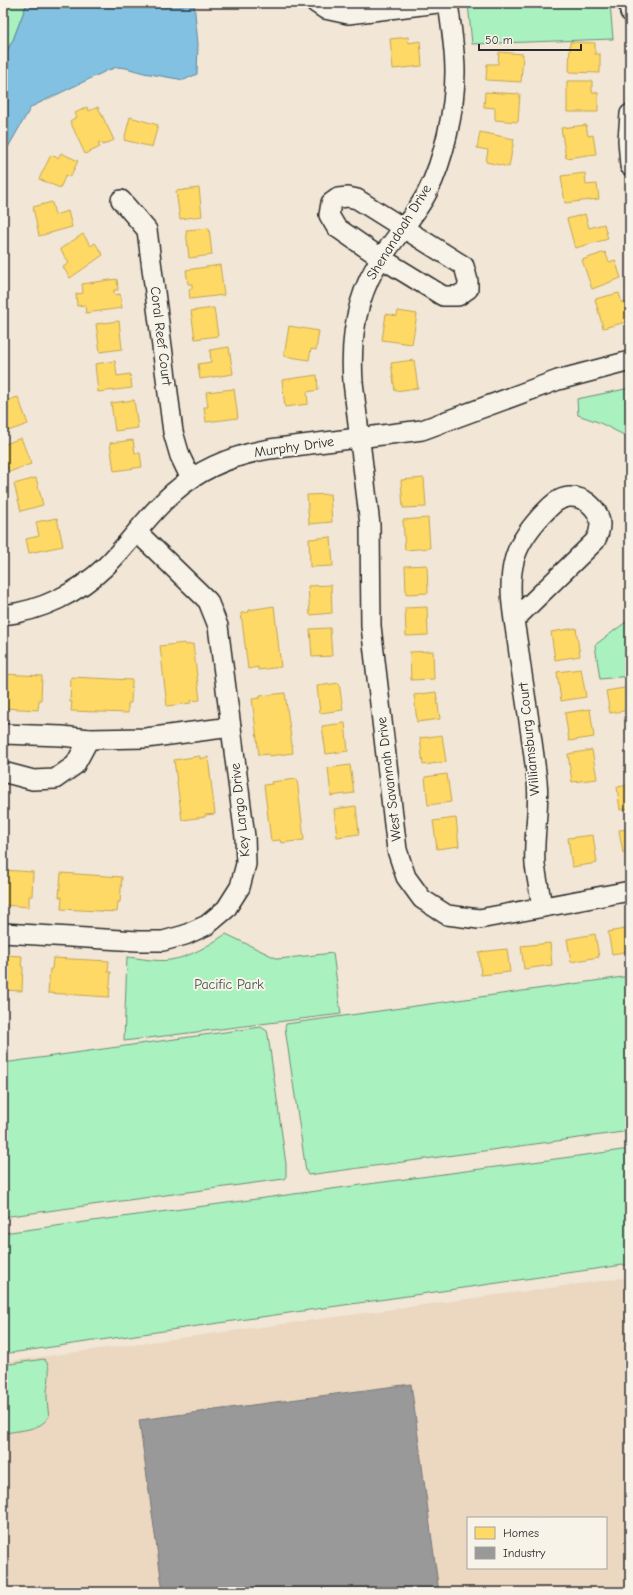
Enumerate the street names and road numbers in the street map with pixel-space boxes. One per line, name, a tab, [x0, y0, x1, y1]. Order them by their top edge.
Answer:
street label: Shenandoah Drive	[363, 181, 435, 283]
street label: Coral Reef Court	[146, 285, 176, 388]
street label: Murphy Drive	[253, 433, 335, 461]
street label: Williamsburg Court	[514, 681, 543, 797]
street label: West Savannah Drive	[373, 716, 405, 842]
street label: Key Largo Drive	[227, 762, 253, 858]

